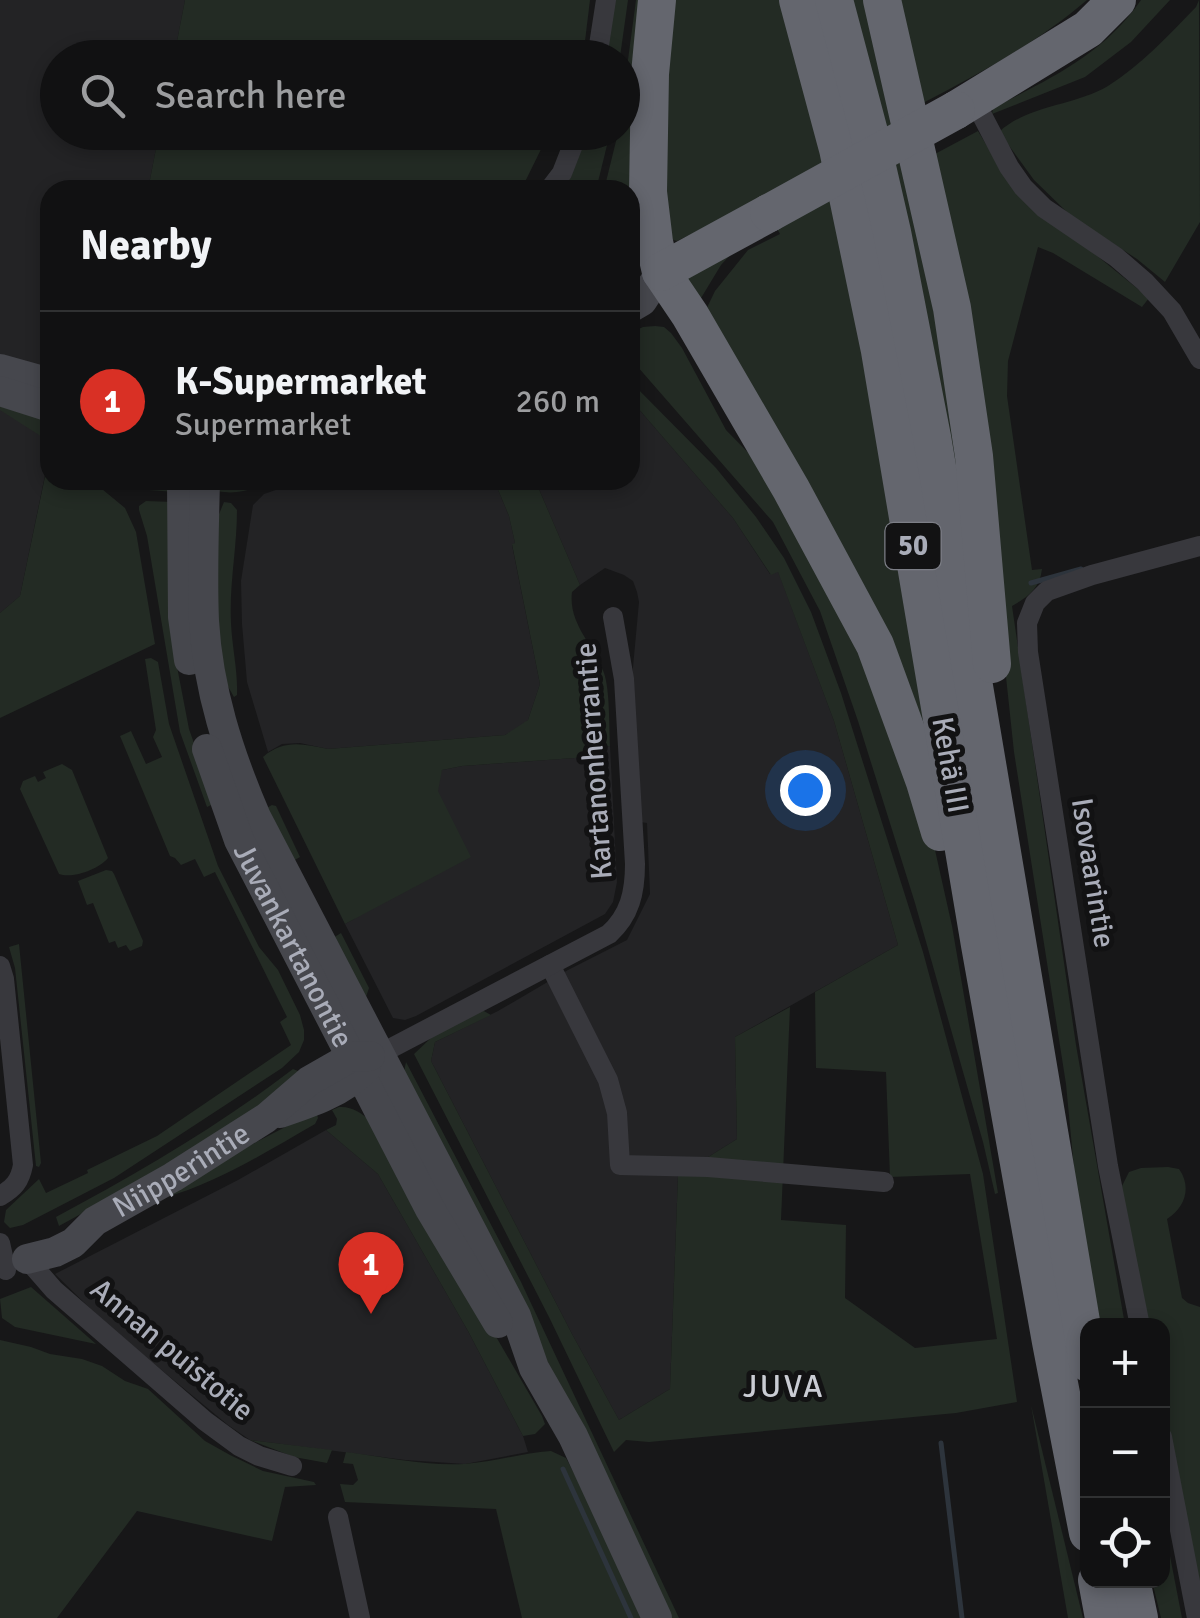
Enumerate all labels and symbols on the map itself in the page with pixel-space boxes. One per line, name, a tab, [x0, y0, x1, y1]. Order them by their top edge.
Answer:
road number: 50	[886, 523, 940, 569]
street label: Kartanonherrantie	[567, 641, 621, 881]
street label: Kehä III	[923, 714, 977, 816]
your location	[780, 765, 831, 816]
street label: Isovaarintie	[1063, 795, 1123, 951]
street label: Juvankartanontie	[225, 837, 362, 1054]
street label: Niipperintie	[106, 1115, 256, 1226]
pin: 1	[338, 1232, 404, 1314]
street label: Annan puistotie	[83, 1271, 261, 1429]
district label: JUVA	[743, 1367, 825, 1406]

